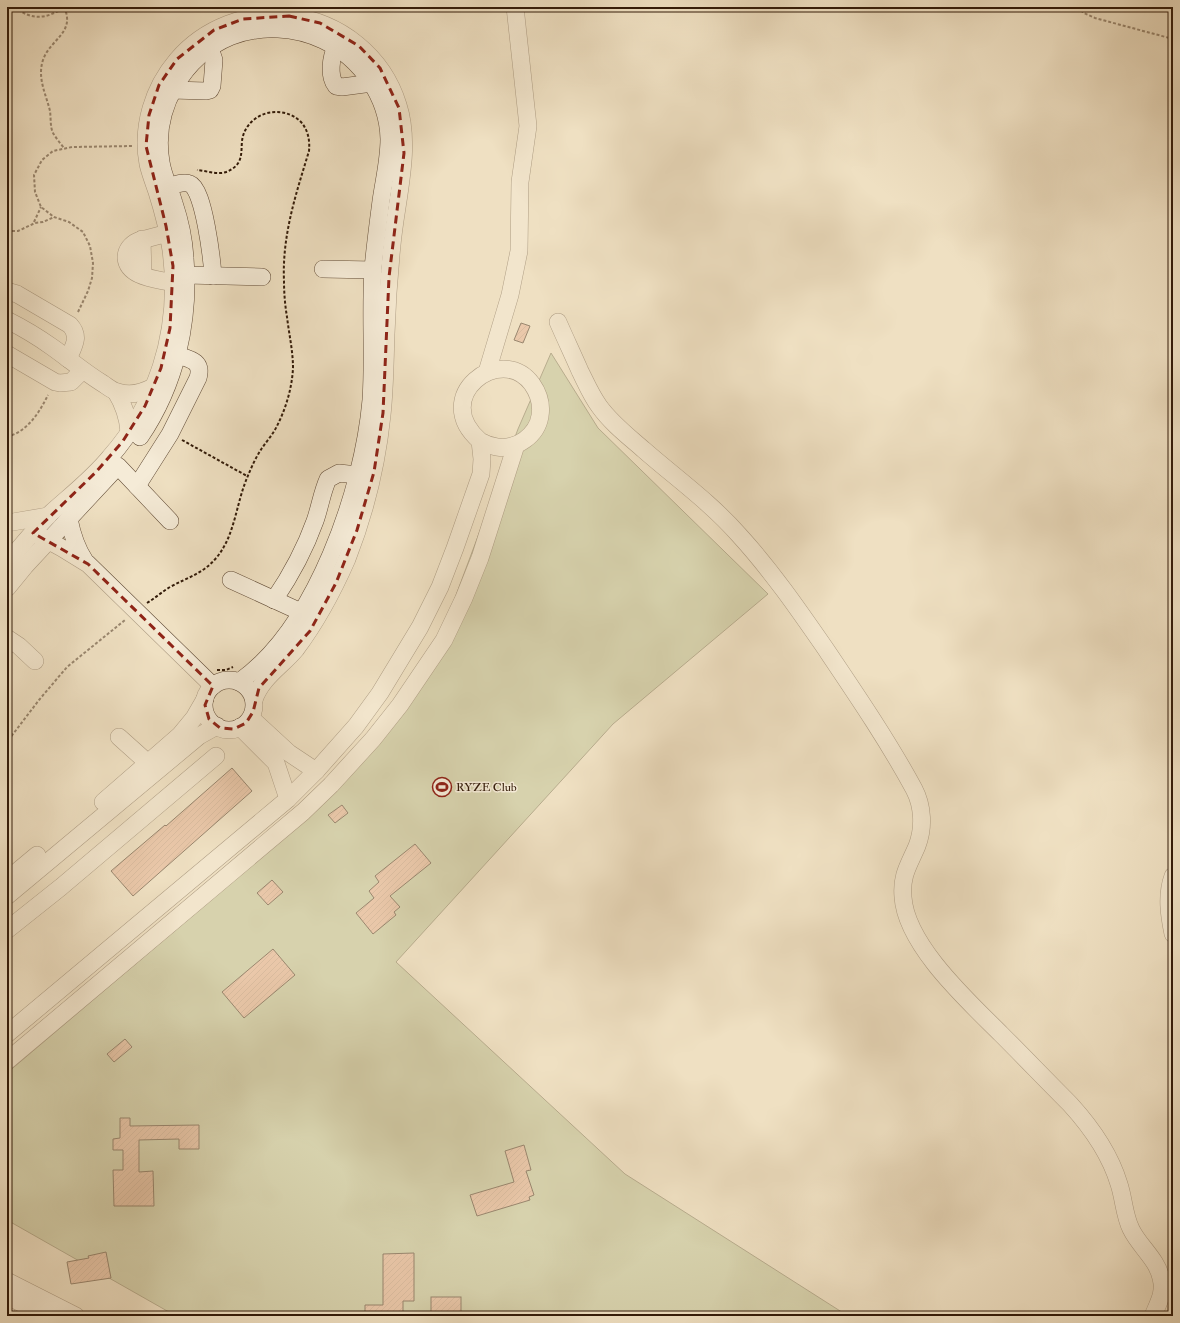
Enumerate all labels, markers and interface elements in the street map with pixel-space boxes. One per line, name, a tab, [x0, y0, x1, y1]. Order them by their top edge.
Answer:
sports icon: RYZE Club	[431, 776, 453, 798]
place label: RYZE Club	[456, 780, 517, 795]

